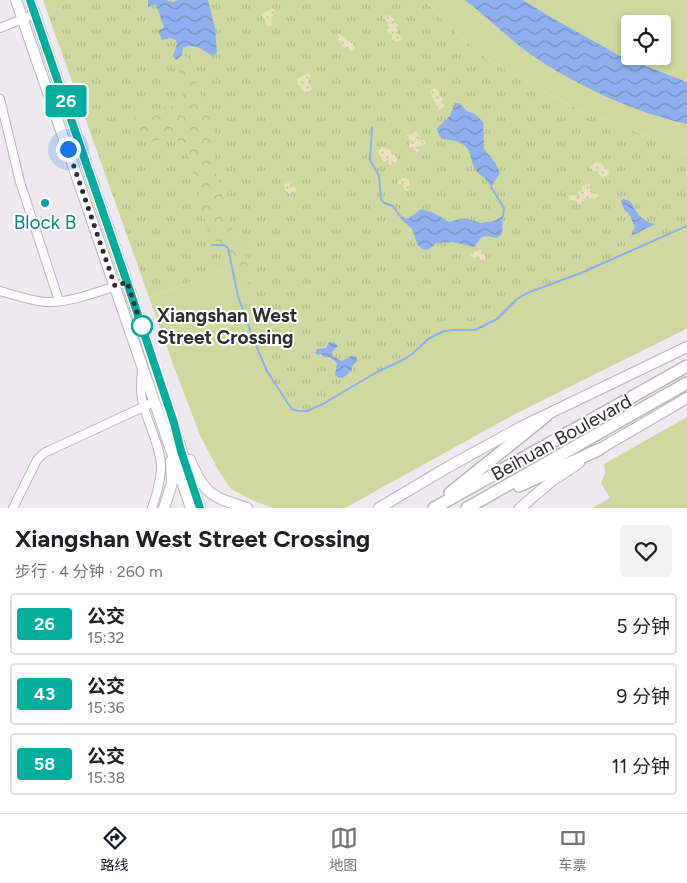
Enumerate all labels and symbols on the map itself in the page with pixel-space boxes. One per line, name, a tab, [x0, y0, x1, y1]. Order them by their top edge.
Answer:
line badge: 26	[44, 85, 88, 117]
your location	[56, 137, 81, 162]
marker: Block B	[39, 197, 51, 209]
place label: Block B	[14, 211, 76, 234]
place label: Xiangshan West Street Crossing	[157, 304, 298, 349]
marker: Xiangshan West Street Crossing	[131, 315, 153, 337]
street label: Beihuan Boulevard	[487, 389, 635, 486]

